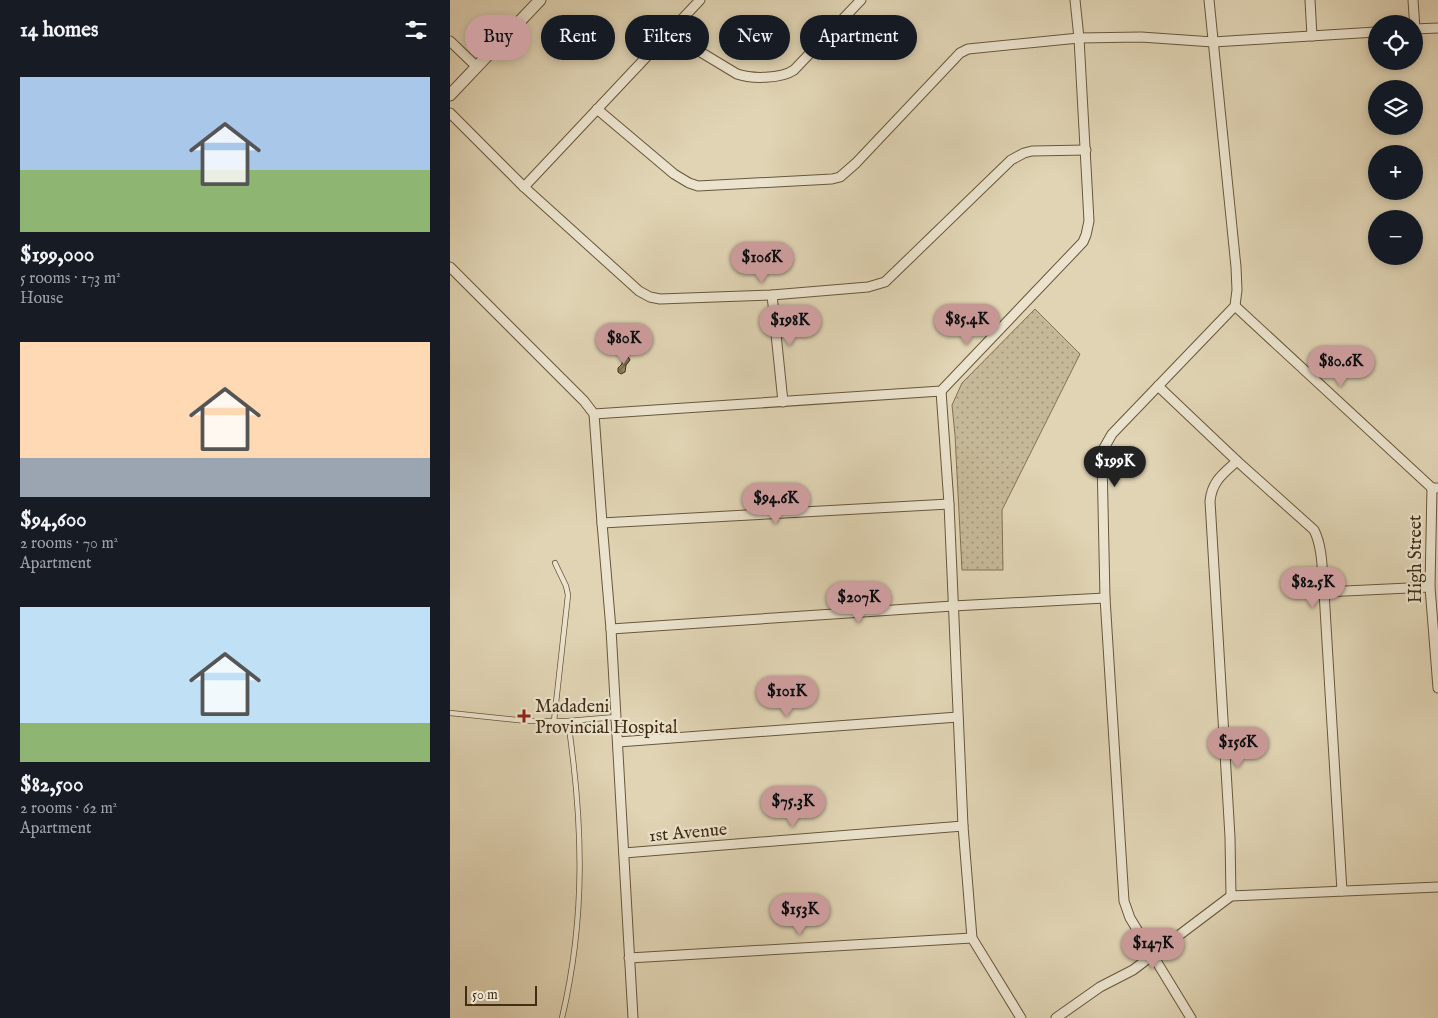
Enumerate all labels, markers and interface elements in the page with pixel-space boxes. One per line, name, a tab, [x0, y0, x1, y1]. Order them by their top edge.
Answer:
chip: Buy	[465, 15, 531, 60]
chip: Rent	[541, 15, 615, 60]
chip: Filters	[625, 15, 709, 60]
chip: New	[719, 15, 790, 60]
chip: Apartment	[800, 15, 917, 60]
map controls	[1368, 15, 1423, 265]
button: locate	[1368, 15, 1423, 70]
icon: filters	[402, 16, 430, 44]
text: 14 homes	[20, 17, 98, 44]
button: layers	[1368, 80, 1423, 135]
icon: home	[180, 109, 270, 199]
button: +	[1368, 145, 1423, 200]
button: −	[1368, 210, 1423, 265]
text: $199,000	[20, 242, 94, 269]
pin: $106K	[727, 242, 797, 284]
text: $106K	[742, 248, 782, 268]
text: 5 rooms · 173 m²	[20, 269, 121, 289]
text: House	[20, 289, 63, 309]
pin: $198K	[755, 304, 825, 347]
pin: $85.4K	[926, 304, 1008, 346]
text: $85.4K	[945, 310, 989, 330]
text: $198K	[770, 311, 810, 331]
pin: $80K	[594, 322, 654, 365]
text: $80K	[607, 329, 641, 349]
pin: $80.6K	[1300, 346, 1382, 388]
text: $80.6K	[1319, 352, 1363, 372]
icon: home	[180, 374, 270, 464]
pin: $199K	[1080, 446, 1150, 488]
text: $199K	[1095, 452, 1135, 472]
pin: $94.6K	[735, 482, 817, 525]
text: $94.6K	[753, 489, 799, 509]
text: $94,600	[20, 507, 87, 534]
street label: High Street	[1405, 515, 1428, 603]
text: 2 rooms · 70 m²	[20, 534, 118, 554]
text: Apartment	[20, 554, 91, 574]
pin: $82.5K	[1272, 566, 1354, 609]
text: $82.5K	[1291, 573, 1335, 593]
pin: $207K	[824, 582, 894, 624]
text: $207K	[837, 588, 881, 608]
icon: home	[180, 639, 270, 729]
pin: $101K	[752, 676, 822, 718]
text: $101K	[767, 682, 807, 702]
place label: Madadeni Provincial Hospital	[535, 696, 678, 740]
marker: Madadeni Provincial Hospital	[517, 709, 531, 723]
pin: $156K	[1203, 726, 1273, 769]
text: $156K	[1219, 733, 1257, 753]
text: $82,500	[20, 772, 83, 799]
pin: $75.3K	[752, 786, 834, 828]
text: $75.3K	[771, 792, 815, 812]
text: 2 rooms · 62 m²	[20, 799, 117, 819]
text: Apartment	[20, 819, 91, 839]
street label: 1st Avenue	[648, 819, 728, 848]
pin: $153K	[765, 894, 835, 936]
text: $153K	[781, 900, 819, 920]
pin: $147K	[1118, 928, 1188, 970]
text: $147K	[1132, 934, 1174, 954]
scale bar	[465, 983, 538, 1006]
text: 50 m	[472, 986, 498, 1004]

